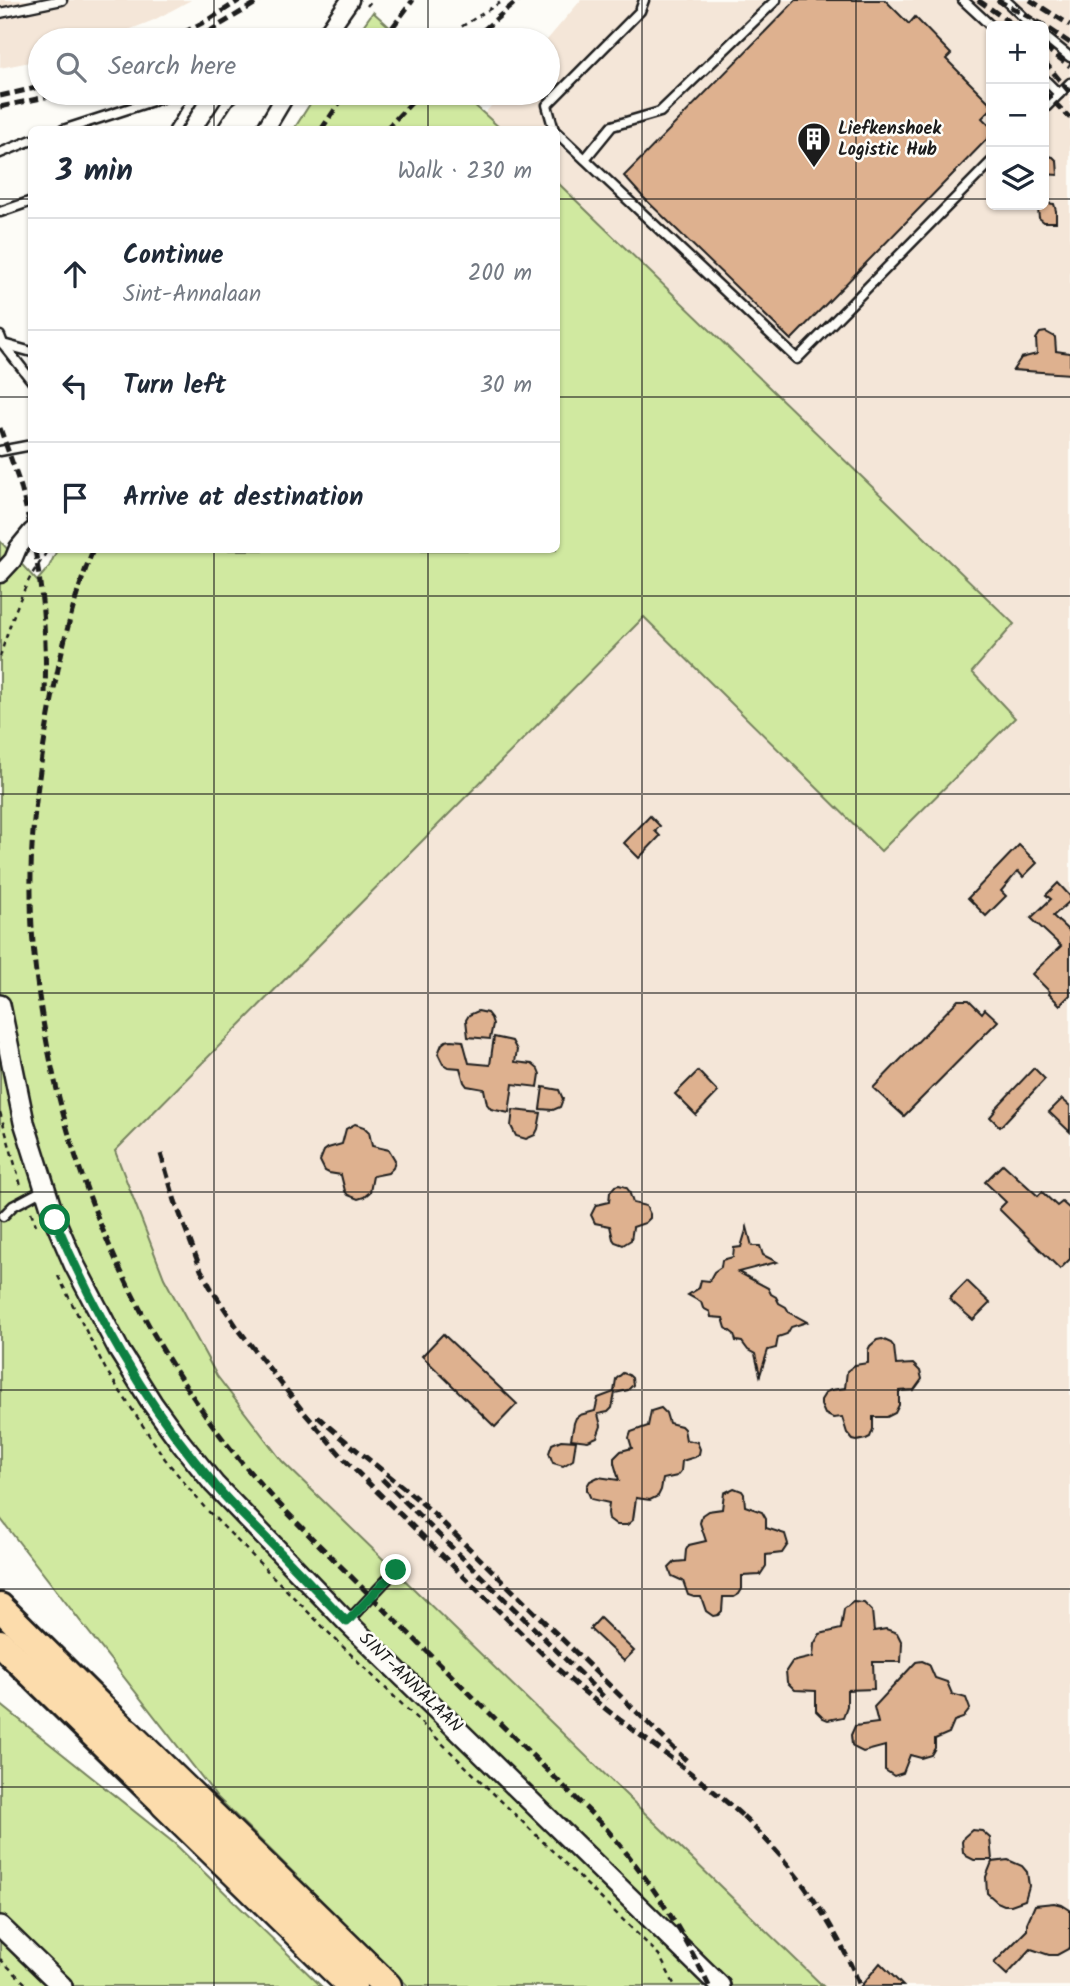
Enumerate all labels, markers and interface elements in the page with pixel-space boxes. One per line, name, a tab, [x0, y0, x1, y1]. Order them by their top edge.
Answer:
map controls	[986, 21, 1049, 210]
button: +	[986, 21, 1049, 84]
search box	[28, 28, 560, 105]
text: Search here	[108, 46, 236, 88]
icon: search	[52, 48, 90, 86]
button: −	[986, 84, 1049, 147]
place label: Liefkenshoek Logistic Hub	[838, 115, 942, 165]
building icon: Liefkenshoek Logistic Hub	[795, 120, 833, 169]
button: layers	[986, 147, 1049, 210]
text: 3 min	[56, 148, 133, 196]
text: Walk · 230 m	[397, 154, 532, 190]
text: Continue	[123, 235, 224, 277]
icon: ahead	[56, 255, 94, 293]
text: 200 m	[468, 256, 532, 292]
text: Sint-Annalaan	[123, 277, 261, 313]
text: Turn left	[123, 365, 226, 407]
icon: left	[56, 367, 94, 405]
text: 30 m	[480, 368, 532, 404]
text: Arrive at destination	[123, 477, 363, 519]
icon: arrive	[56, 479, 94, 517]
route start	[39, 1204, 70, 1235]
route end	[380, 1554, 411, 1585]
street label: SINT-ANNALAAN	[351, 1626, 469, 1740]

